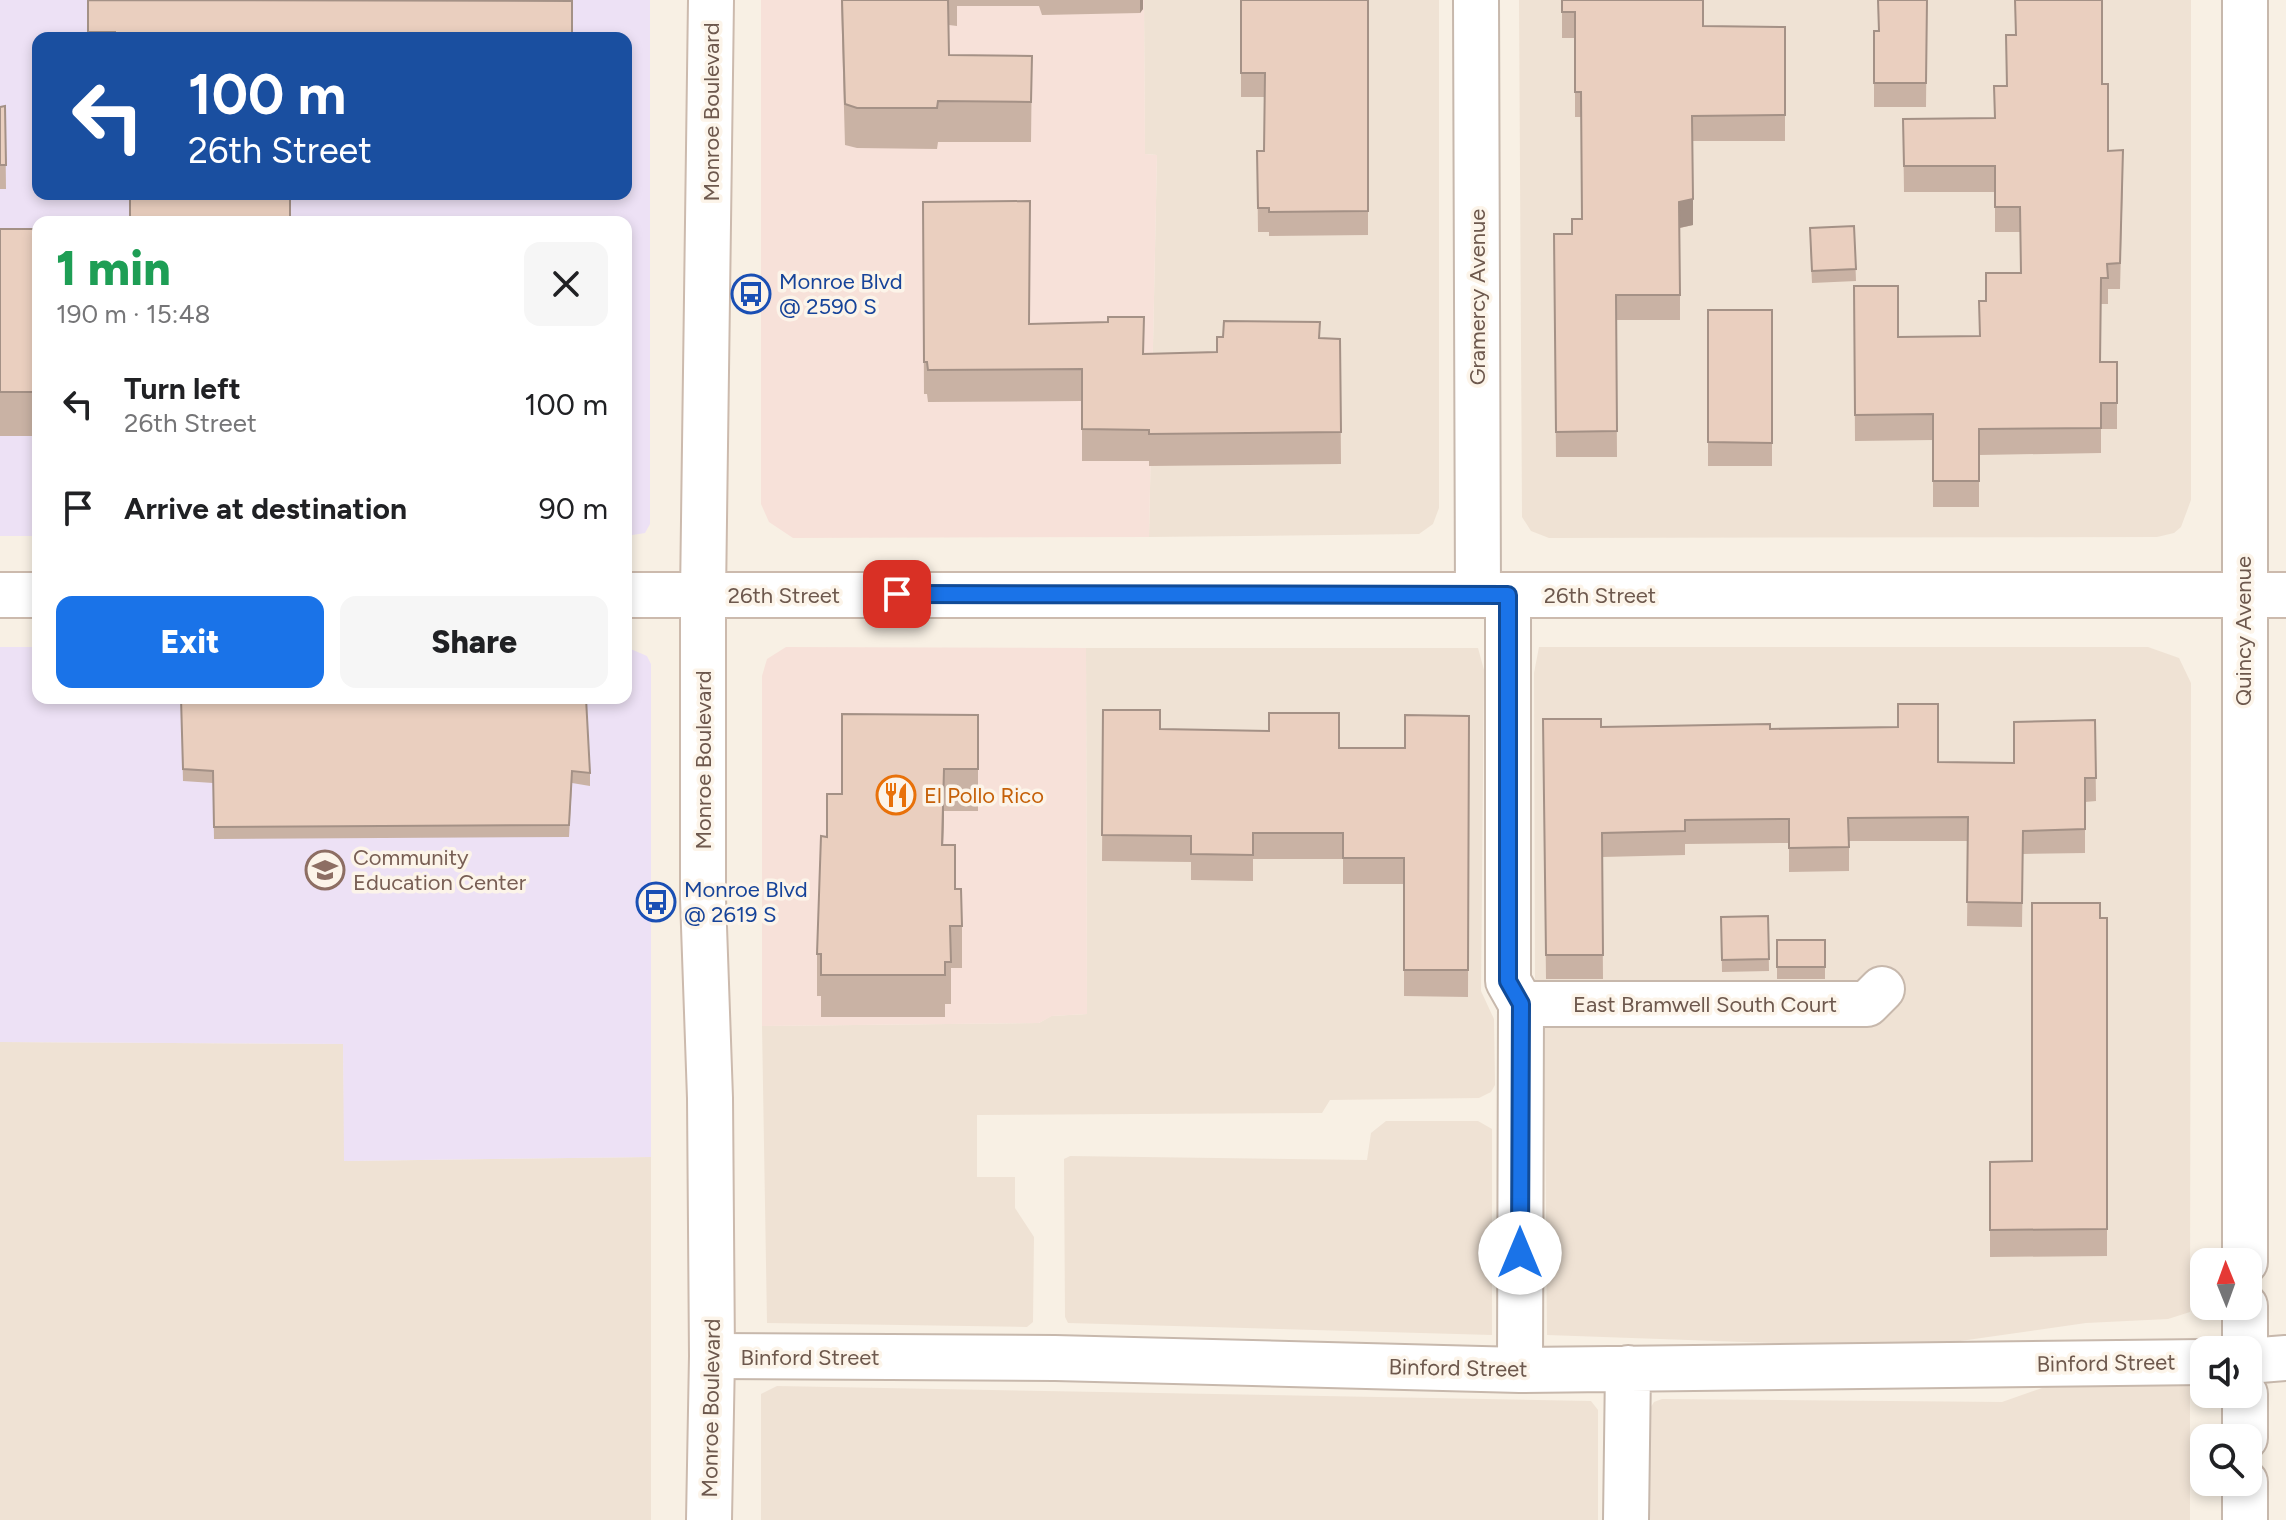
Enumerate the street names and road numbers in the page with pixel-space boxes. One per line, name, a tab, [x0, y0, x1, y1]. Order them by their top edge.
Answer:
street label: Monroe Boulevard	[698, 22, 725, 202]
street label: Gramercy Avenue	[1464, 209, 1491, 385]
street label: Quincy Avenue	[2230, 556, 2257, 706]
street label: 26th Street	[728, 582, 840, 609]
street label: 26th Street	[1544, 582, 1656, 609]
street label: Monroe Boulevard	[690, 670, 717, 850]
street label: East Bramwell South Court	[1573, 991, 1837, 1018]
street label: Monroe Boulevard	[696, 1318, 726, 1498]
street label: Binford Street	[741, 1344, 880, 1371]
street label: Binford Street	[2036, 1348, 2176, 1378]
street label: Binford Street	[1388, 1353, 1528, 1383]

